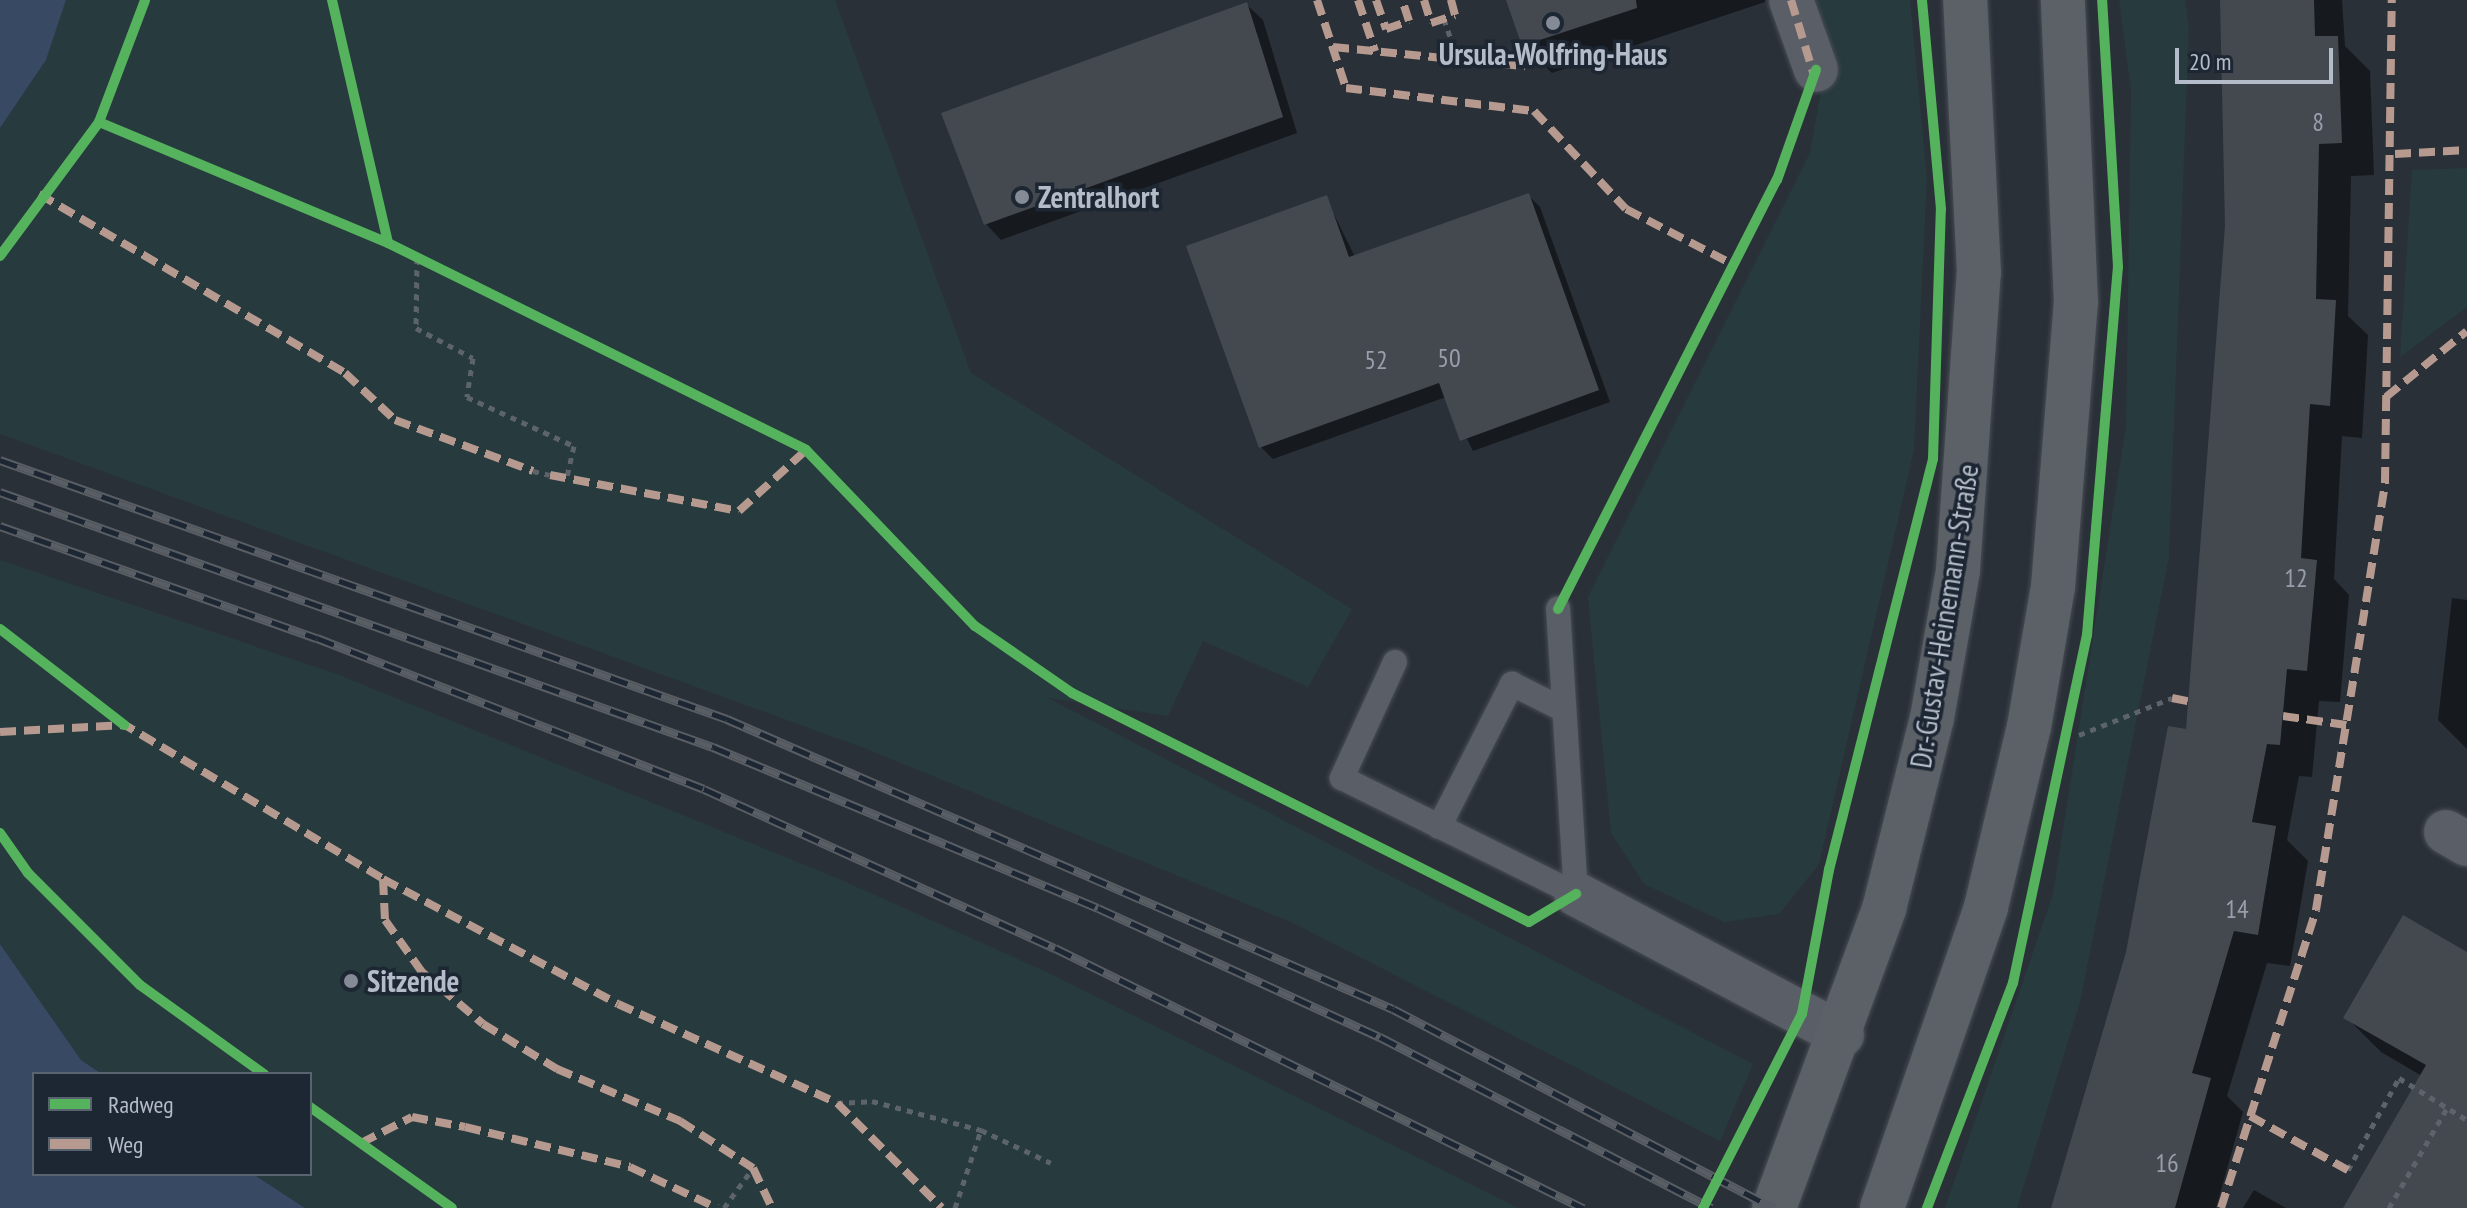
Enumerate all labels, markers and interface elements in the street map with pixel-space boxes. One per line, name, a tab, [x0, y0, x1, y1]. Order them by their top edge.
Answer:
marker: Ursula-Wolfring-Haus	[1544, 14, 1562, 32]
scale bar	[2179, 32, 2337, 82]
place label: Ursula-Wolfring-Haus	[1439, 36, 1667, 72]
text: 20 m	[2189, 46, 2231, 77]
house number: 8	[2312, 106, 2324, 138]
place label: Zentralhort	[1038, 179, 1159, 215]
marker: Zentralhort	[1013, 188, 1031, 206]
house number: 50	[1437, 342, 1461, 374]
house number: 52	[1364, 344, 1388, 376]
street label: Dr.-Gustav-Heinemann-Straße	[1902, 461, 1986, 771]
house number: 12	[2284, 562, 2308, 594]
house number: 14	[2225, 893, 2249, 925]
place label: Sitzende	[367, 963, 459, 999]
marker: Sitzende	[342, 972, 360, 990]
legend	[32, 1072, 312, 1176]
text: Radweg	[108, 1089, 174, 1120]
text: Weg	[108, 1129, 143, 1160]
house number: 16	[2155, 1147, 2179, 1179]

